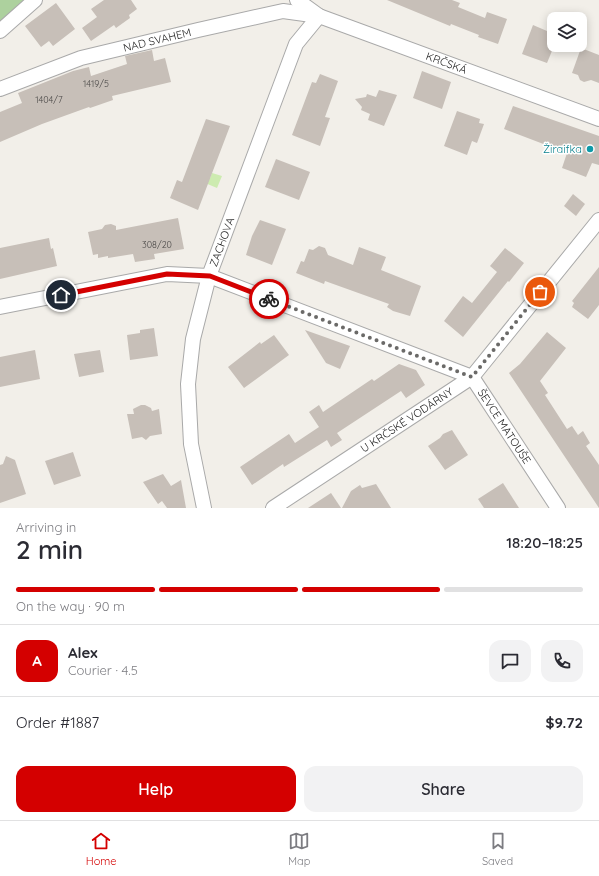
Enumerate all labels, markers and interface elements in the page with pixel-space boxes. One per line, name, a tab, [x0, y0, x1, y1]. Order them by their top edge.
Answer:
map controls	[547, 12, 587, 52]
button: layers	[547, 12, 587, 52]
street label: NAD SVAHEM	[122, 25, 193, 55]
street label: KRČSKÁ	[424, 49, 469, 77]
house number: 1419/5	[83, 78, 109, 89]
house number: 1404/7	[35, 94, 63, 105]
place label: Žiraifka	[543, 142, 582, 156]
marker: Žiraifka	[585, 144, 595, 154]
street label: ZACHOVA	[206, 215, 237, 269]
house number: 308/20	[142, 239, 172, 250]
pin	[523, 275, 557, 309]
pin	[44, 278, 78, 312]
courier	[249, 279, 289, 319]
icon: bag	[529, 281, 551, 303]
icon: home	[50, 284, 72, 306]
icon: bike	[258, 288, 280, 310]
street label: U KRČSKÉ VODÁRNY	[358, 384, 456, 456]
street label: ŠEVCE MATOUŠE	[475, 386, 534, 466]
text: Arriving in	[16, 519, 76, 535]
text: 2 min	[16, 533, 83, 566]
text: 18:20–18:25	[506, 533, 583, 552]
text: On the way · 90 m	[16, 598, 125, 614]
button: chat	[489, 640, 531, 682]
button: phone	[541, 640, 583, 682]
text: Alex	[68, 643, 98, 662]
text: A	[32, 651, 42, 670]
text: Courier · 4.5	[68, 662, 138, 678]
text: Order #1887	[16, 713, 99, 732]
text: $9.72	[546, 713, 583, 732]
button: Help	[16, 766, 296, 812]
button: Share	[304, 766, 583, 812]
tab: Home	[86, 830, 117, 868]
tab: Map	[288, 830, 310, 868]
tab: Saved	[482, 830, 513, 868]

